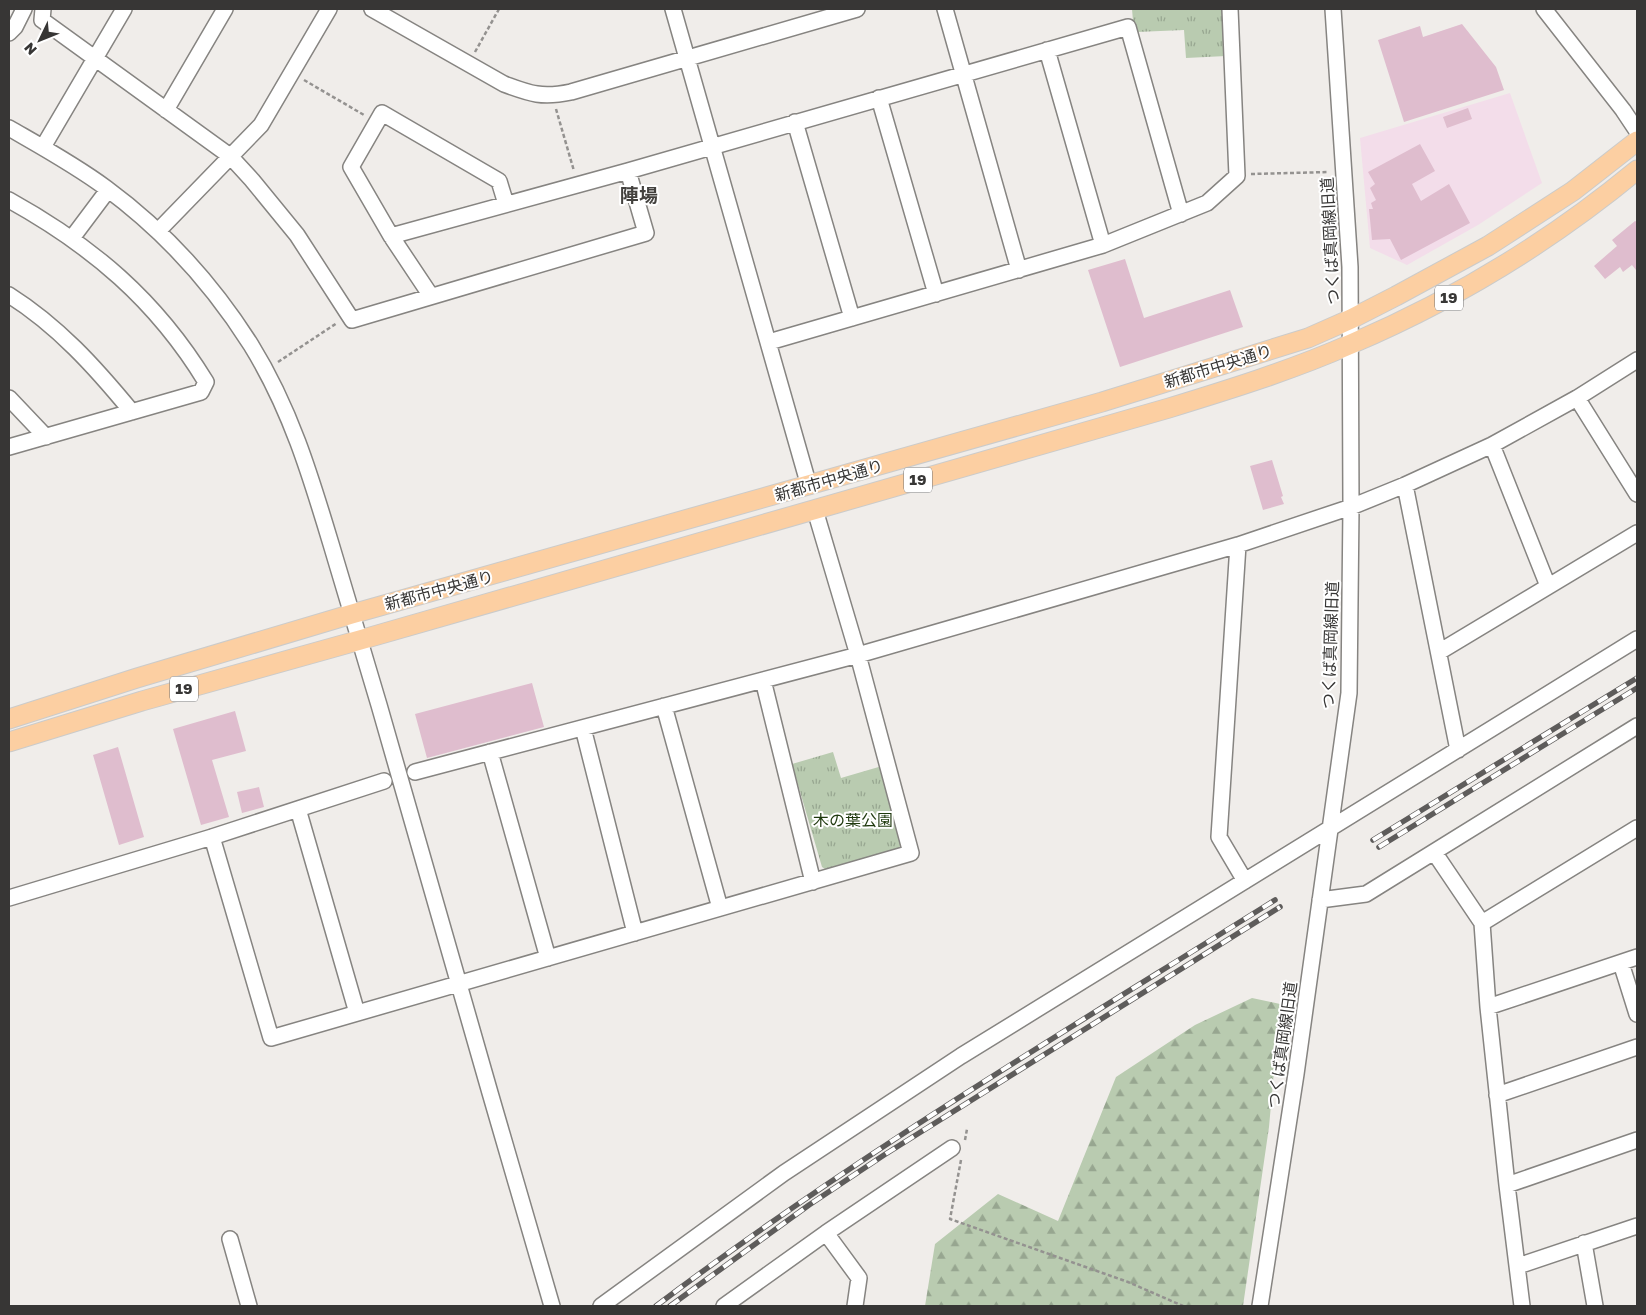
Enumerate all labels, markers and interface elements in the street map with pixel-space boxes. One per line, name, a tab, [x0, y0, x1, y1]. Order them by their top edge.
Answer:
north arrow	[15, 15, 65, 65]
text: N	[20, 40, 40, 59]
street label: つくば真岡線旧道	[1317, 177, 1343, 305]
district label: 陣場	[620, 183, 658, 206]
road number: 19	[1435, 286, 1463, 310]
street label: 新都市中央通り	[1162, 340, 1274, 392]
street label: 新都市中央通り	[772, 455, 886, 505]
road number: 19	[904, 468, 932, 492]
street label: 新都市中央通り	[382, 566, 496, 614]
street label: つくば真岡線旧道	[1318, 581, 1342, 709]
road number: 19	[170, 676, 198, 702]
park label: 木の葉公園	[813, 810, 893, 830]
street label: つくば真岡線旧道	[1263, 980, 1301, 1110]

